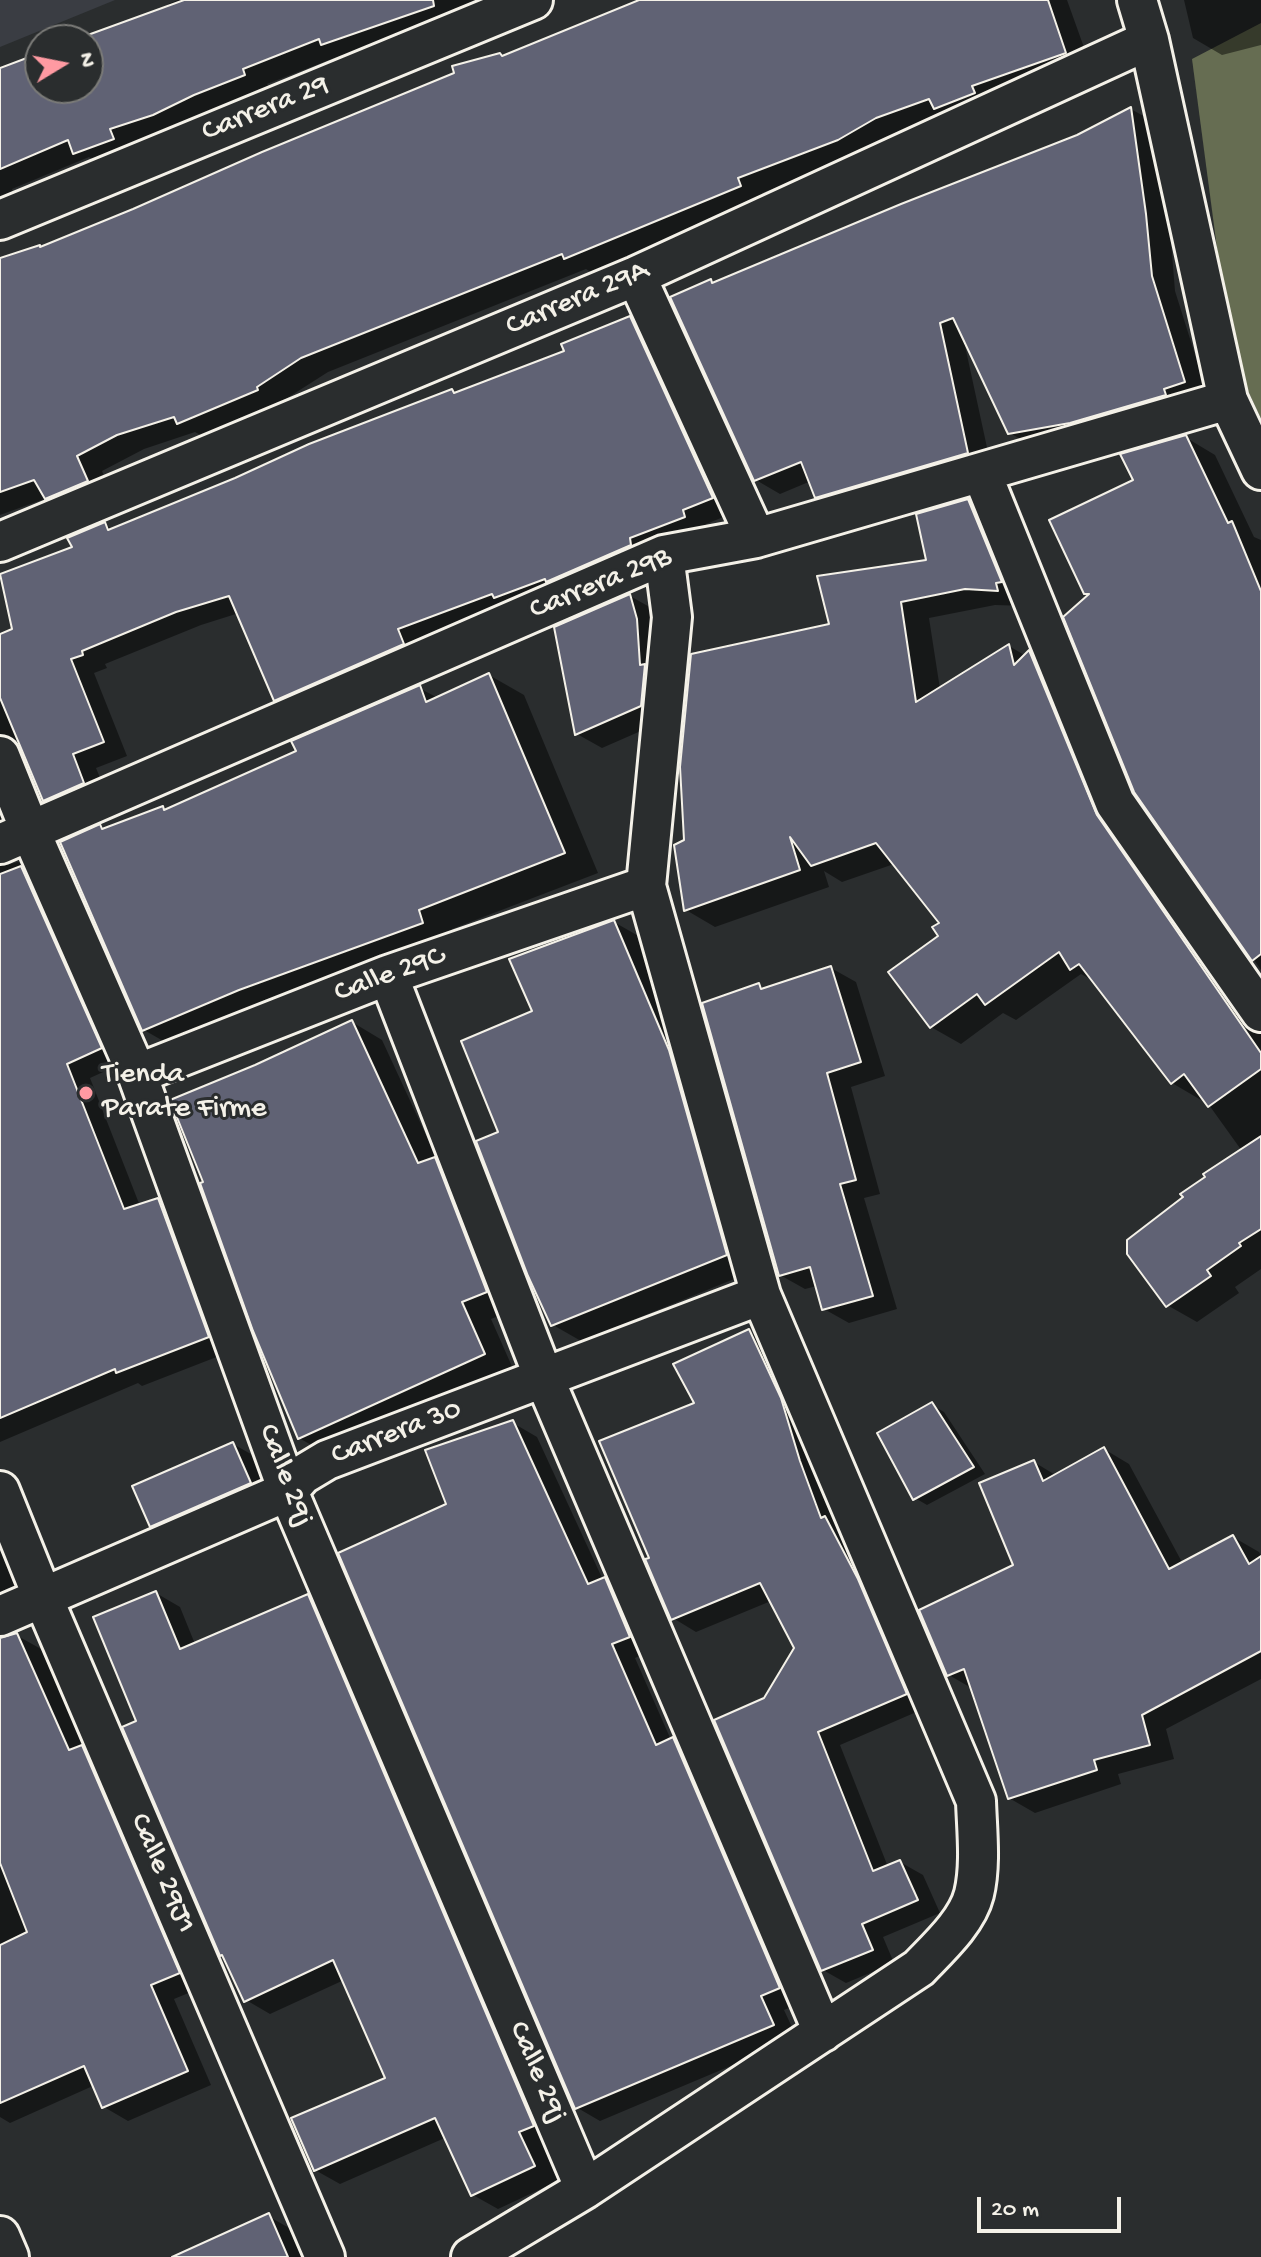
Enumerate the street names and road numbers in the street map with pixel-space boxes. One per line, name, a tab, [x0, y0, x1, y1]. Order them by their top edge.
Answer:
street label: Carrera 29	[197, 68, 335, 152]
street label: Carrera 29A	[501, 254, 655, 346]
street label: Carrera 29B	[525, 540, 677, 630]
street label: Calle 29C	[330, 939, 450, 1013]
street label: Carrera 30	[327, 1393, 467, 1475]
street label: Calle 29j	[248, 1420, 320, 1532]
street label: Calle 29J1	[120, 1809, 202, 1939]
street label: Calle 29j	[498, 2017, 574, 2129]

